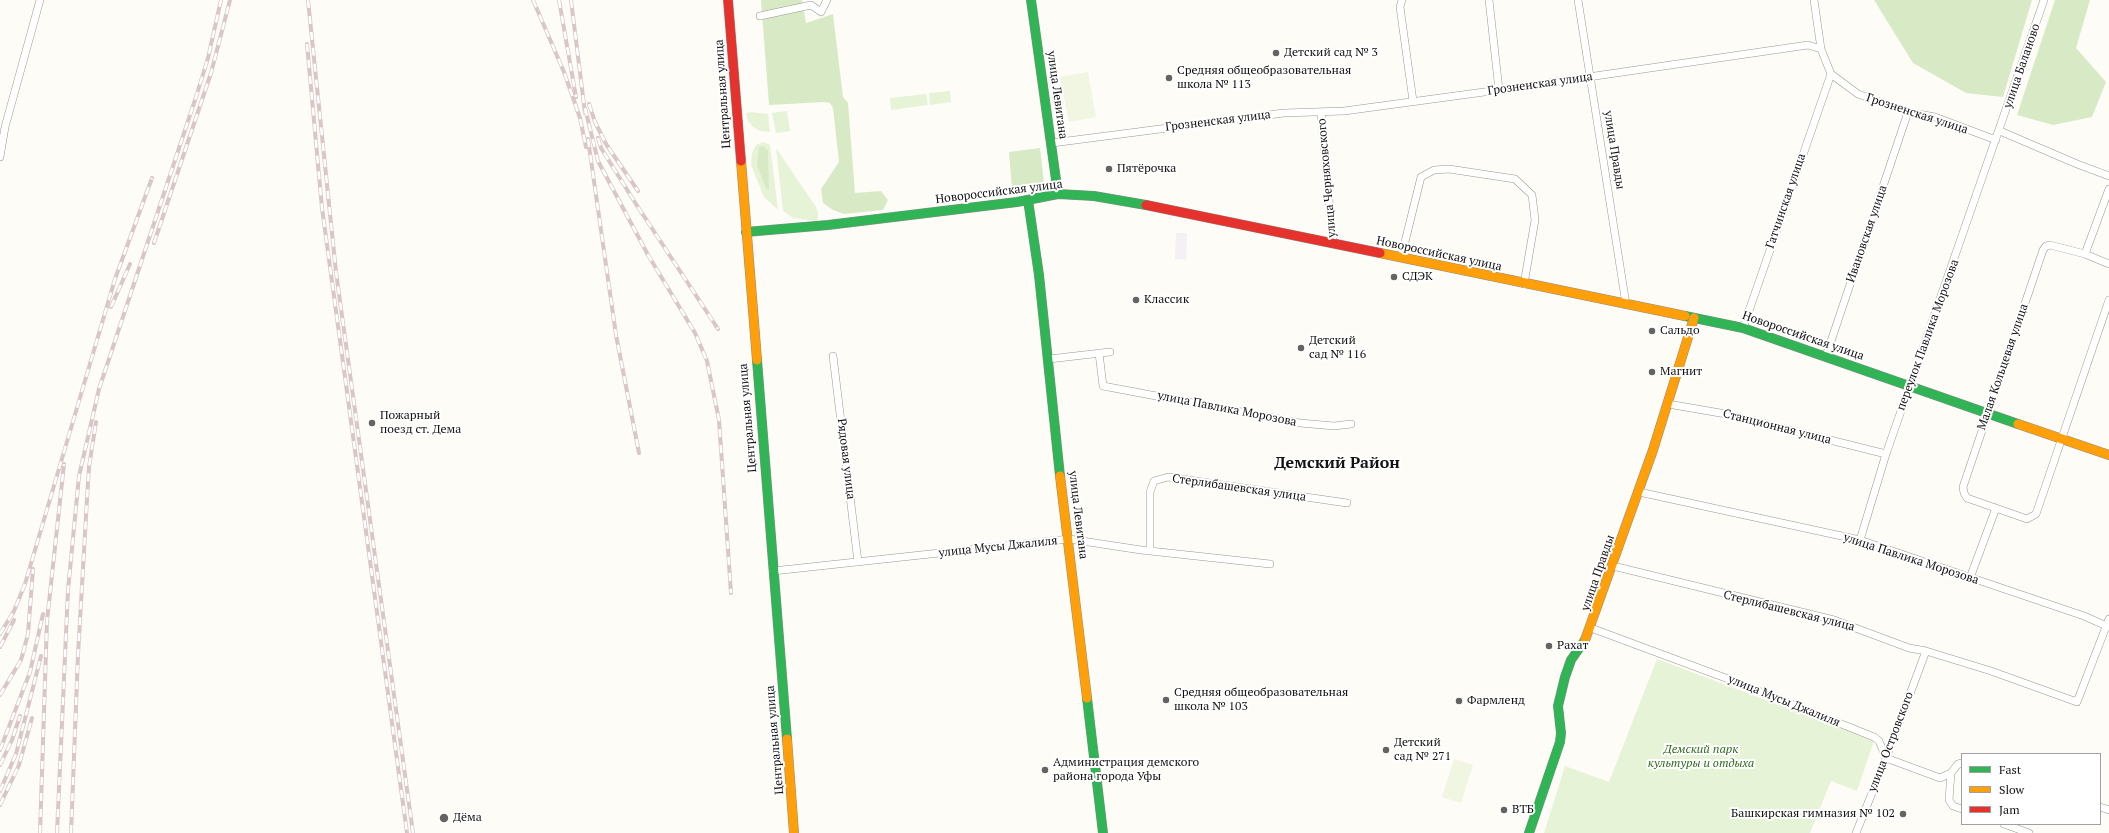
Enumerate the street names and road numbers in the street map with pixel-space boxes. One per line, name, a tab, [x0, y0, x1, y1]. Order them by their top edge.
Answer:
street label: улица Баланово	[2001, 22, 2043, 110]
street label: Центральная улица	[712, 39, 734, 149]
street label: улица Левитана	[1044, 50, 1070, 140]
street label: Грозненская улица	[1486, 69, 1594, 99]
street label: Грозненская улица	[1864, 91, 1970, 137]
street label: Грозненская улица	[1164, 107, 1272, 135]
street label: улица Правды	[1601, 110, 1627, 190]
street label: улица Черняховского	[1315, 118, 1339, 238]
street label: Гатчинская улица	[1763, 152, 1809, 250]
street label: Новороссийская улица	[935, 177, 1063, 207]
street label: Ивановская улица	[1844, 183, 1890, 285]
street label: Новороссийская улица	[1375, 234, 1503, 274]
street label: переулок Павлика Морозова	[1894, 257, 1962, 413]
street label: Малая Кольцевая улица	[1975, 302, 2031, 432]
street label: Новороссийская улица	[1740, 308, 1866, 364]
street label: Центральная улица	[736, 363, 760, 473]
street label: улица Павлика Морозова	[1156, 388, 1298, 430]
street label: Станционная улица	[1721, 407, 1833, 447]
street label: Рядовая улица	[834, 418, 858, 500]
street label: улица Левитана	[1065, 470, 1091, 560]
street label: Стерлибашевская улица	[1171, 471, 1307, 505]
street label: улица Павлика Морозова	[1841, 530, 1981, 588]
street label: улица Правды	[1578, 533, 1618, 613]
street label: улица Мусы Джалиля	[938, 534, 1058, 560]
street label: Стерлибашевская улица	[1722, 588, 1856, 634]
street label: улица Мусы Джалиля	[1726, 672, 1842, 730]
street label: Центральная улица	[763, 685, 787, 795]
street label: улица Островского	[1865, 690, 1917, 794]

